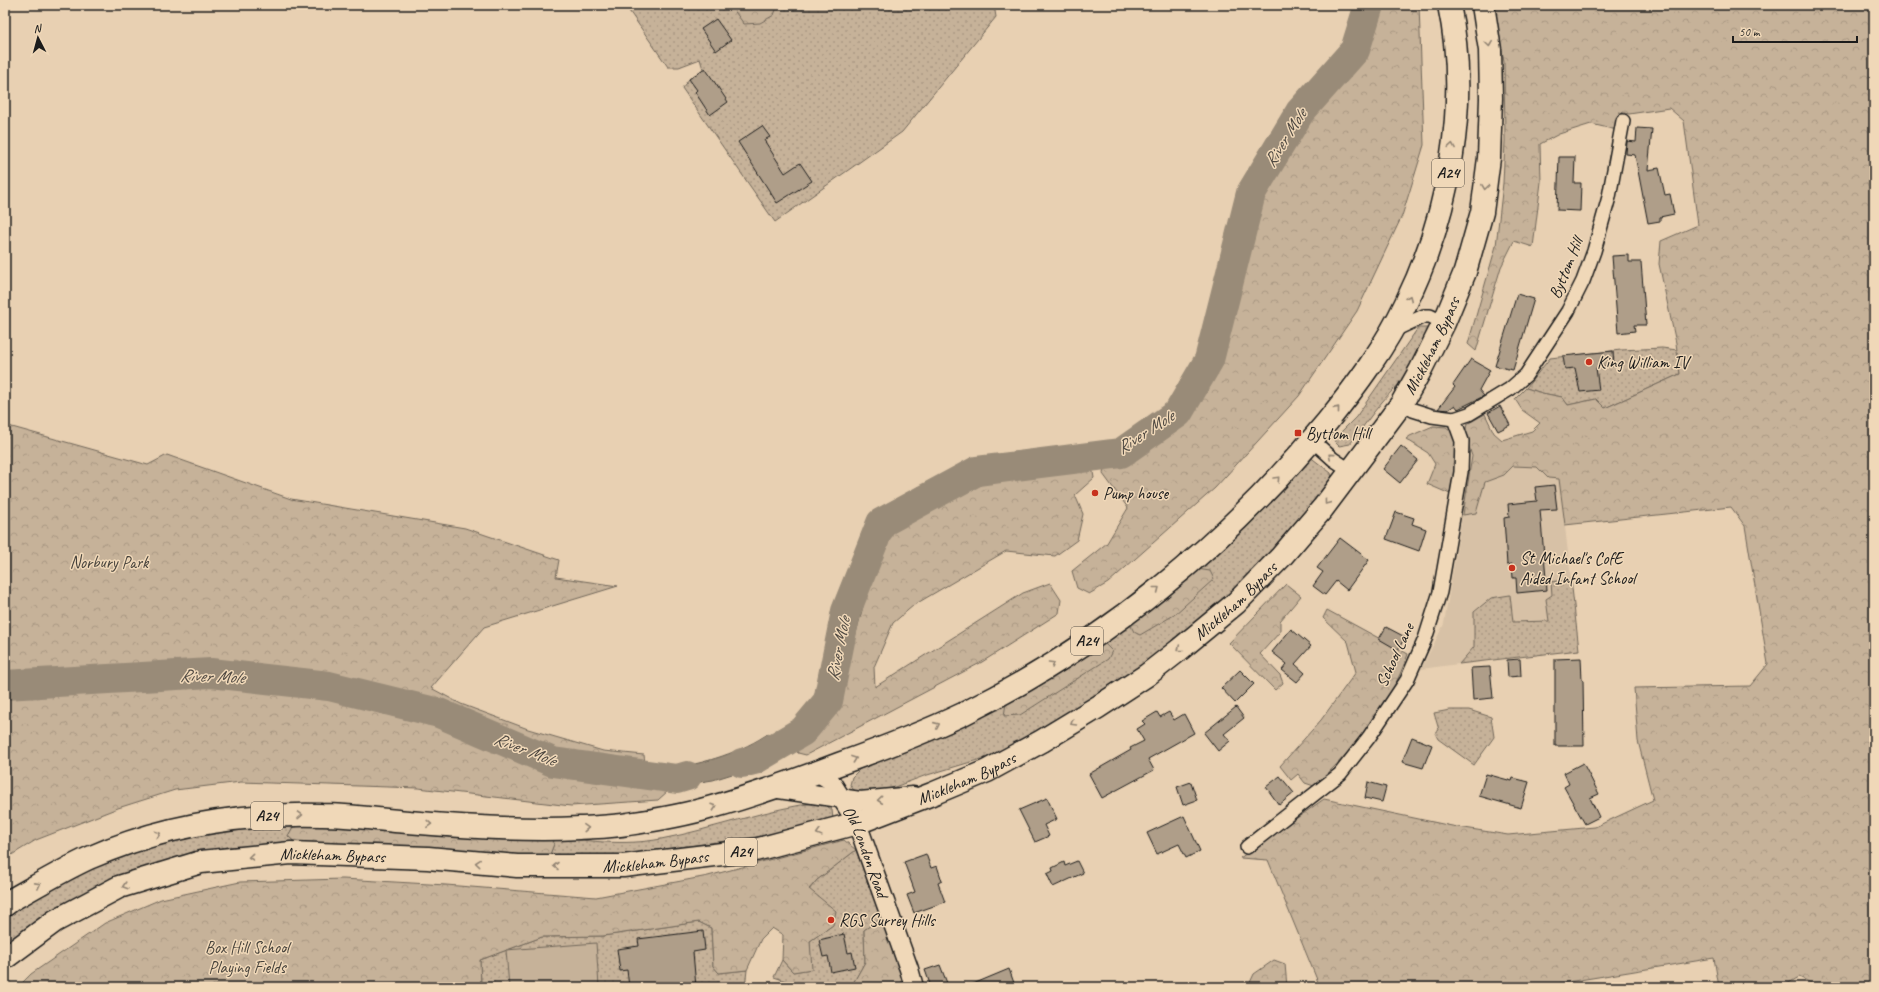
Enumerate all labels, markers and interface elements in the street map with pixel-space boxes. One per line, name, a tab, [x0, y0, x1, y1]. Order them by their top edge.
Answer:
north arrow	[18, 18, 58, 58]
scale bar	[1733, 18, 1857, 44]
text: N	[33, 21, 43, 35]
text: 50 m	[1739, 24, 1761, 40]
one-way arrow	[1484, 41, 1493, 47]
water label: River Mole	[1259, 102, 1313, 171]
one-way arrow	[1447, 143, 1456, 149]
road number: A24	[1432, 159, 1464, 187]
one-way arrow	[1481, 184, 1490, 190]
street label: Byttom Hill	[1544, 231, 1589, 302]
street label: Mickleham Bypass	[1399, 292, 1465, 398]
one-way arrow	[1404, 294, 1412, 302]
place label: King William IV	[1597, 352, 1692, 373]
marker: King William IV	[1584, 357, 1594, 367]
water label: River Mole	[1112, 404, 1180, 459]
one-way arrow	[1332, 407, 1339, 414]
place label: Byttom Hill	[1306, 423, 1373, 444]
marker: Byttom Hill	[1293, 428, 1303, 438]
one-way arrow	[1328, 454, 1335, 461]
one-way arrow	[1273, 476, 1280, 484]
place label: Pump house	[1103, 483, 1170, 504]
marker: Pump house	[1090, 488, 1100, 498]
one-way arrow	[1325, 498, 1332, 505]
place label: St Michael's CofE Aided Infant School	[1520, 548, 1638, 589]
park label: Norbury Park	[70, 552, 150, 573]
street label: Mickleham Bypass	[1189, 556, 1283, 644]
marker: St Michael's CofE Aided Infant School	[1507, 563, 1517, 573]
one-way arrow	[1153, 586, 1160, 593]
water label: River Mole	[821, 612, 856, 683]
street label: School Lane	[1371, 618, 1420, 690]
road number: A24	[1071, 627, 1103, 655]
one-way arrow	[1177, 645, 1184, 652]
one-way arrow	[1048, 661, 1055, 669]
water label: River Mole	[180, 664, 248, 688]
one-way arrow	[1070, 718, 1077, 726]
one-way arrow	[933, 722, 941, 730]
water label: River Mole	[491, 727, 562, 772]
street label: Mickleham Bypass	[914, 746, 1021, 809]
one-way arrow	[850, 755, 857, 763]
one-way arrow	[877, 795, 883, 804]
road number: A24	[251, 802, 283, 830]
street label: Old London Road	[838, 802, 894, 903]
one-way arrow	[710, 803, 717, 812]
one-way arrow	[297, 811, 303, 819]
one-way arrow	[426, 819, 432, 828]
one-way arrow	[583, 823, 589, 832]
one-way arrow	[816, 828, 823, 837]
one-way arrow	[154, 830, 161, 839]
road number: A24	[725, 838, 757, 866]
street label: Mickleham Bypass	[278, 842, 388, 867]
street label: Mickleham Bypass	[603, 845, 711, 877]
one-way arrow	[248, 853, 254, 862]
one-way arrow	[475, 858, 481, 867]
one-way arrow	[553, 862, 559, 870]
one-way arrow	[121, 881, 128, 890]
one-way arrow	[34, 882, 42, 890]
place label: RGS Surrey Hills	[839, 910, 937, 931]
marker: RGS Surrey Hills	[826, 915, 836, 925]
park label: Box Hill School Playing Fields	[205, 937, 292, 978]

